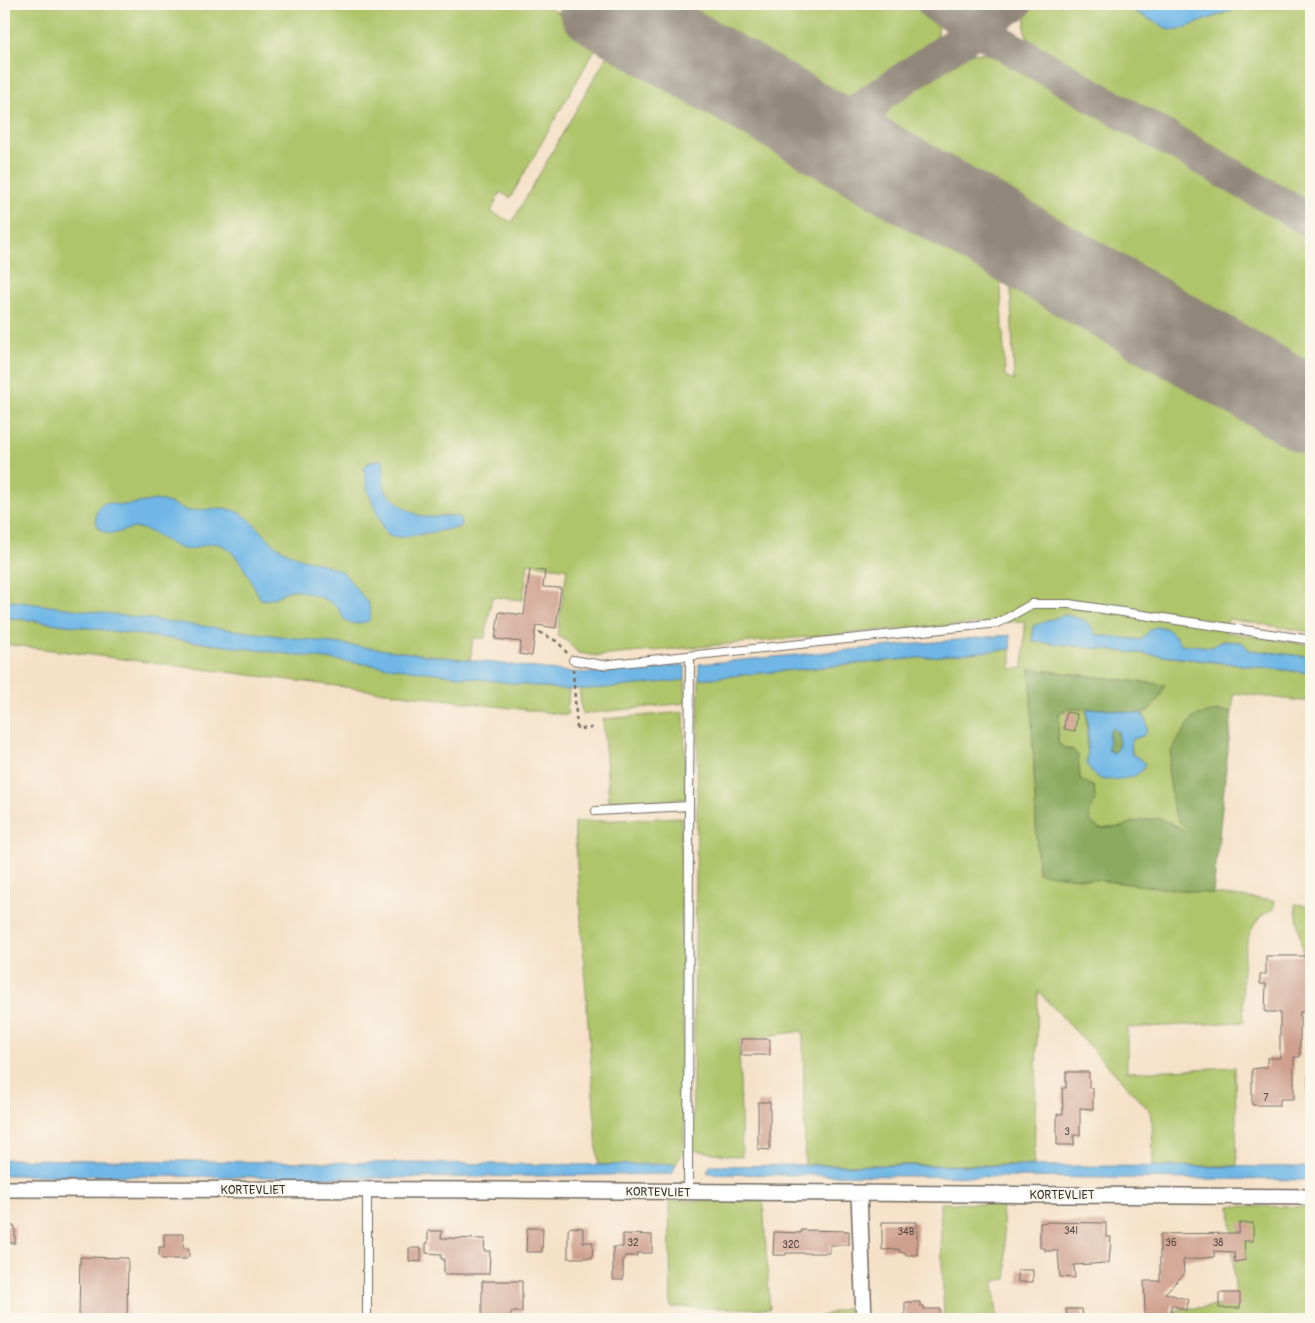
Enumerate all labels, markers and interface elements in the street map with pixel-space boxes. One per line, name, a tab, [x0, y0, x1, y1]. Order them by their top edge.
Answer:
house number: 7	[1263, 1092, 1269, 1104]
house number: 3	[1064, 1126, 1070, 1138]
street label: KORTEVLIET	[221, 1183, 286, 1198]
street label: KORTEVLIET	[625, 1184, 691, 1201]
street label: KORTEVLIET	[1030, 1188, 1095, 1203]
house number: 34I	[1064, 1225, 1078, 1237]
house number: 34B	[897, 1226, 915, 1238]
house number: 32	[627, 1237, 639, 1249]
house number: 36	[1165, 1237, 1177, 1249]
house number: 38	[1213, 1237, 1223, 1249]
house number: 32C	[782, 1239, 800, 1251]

